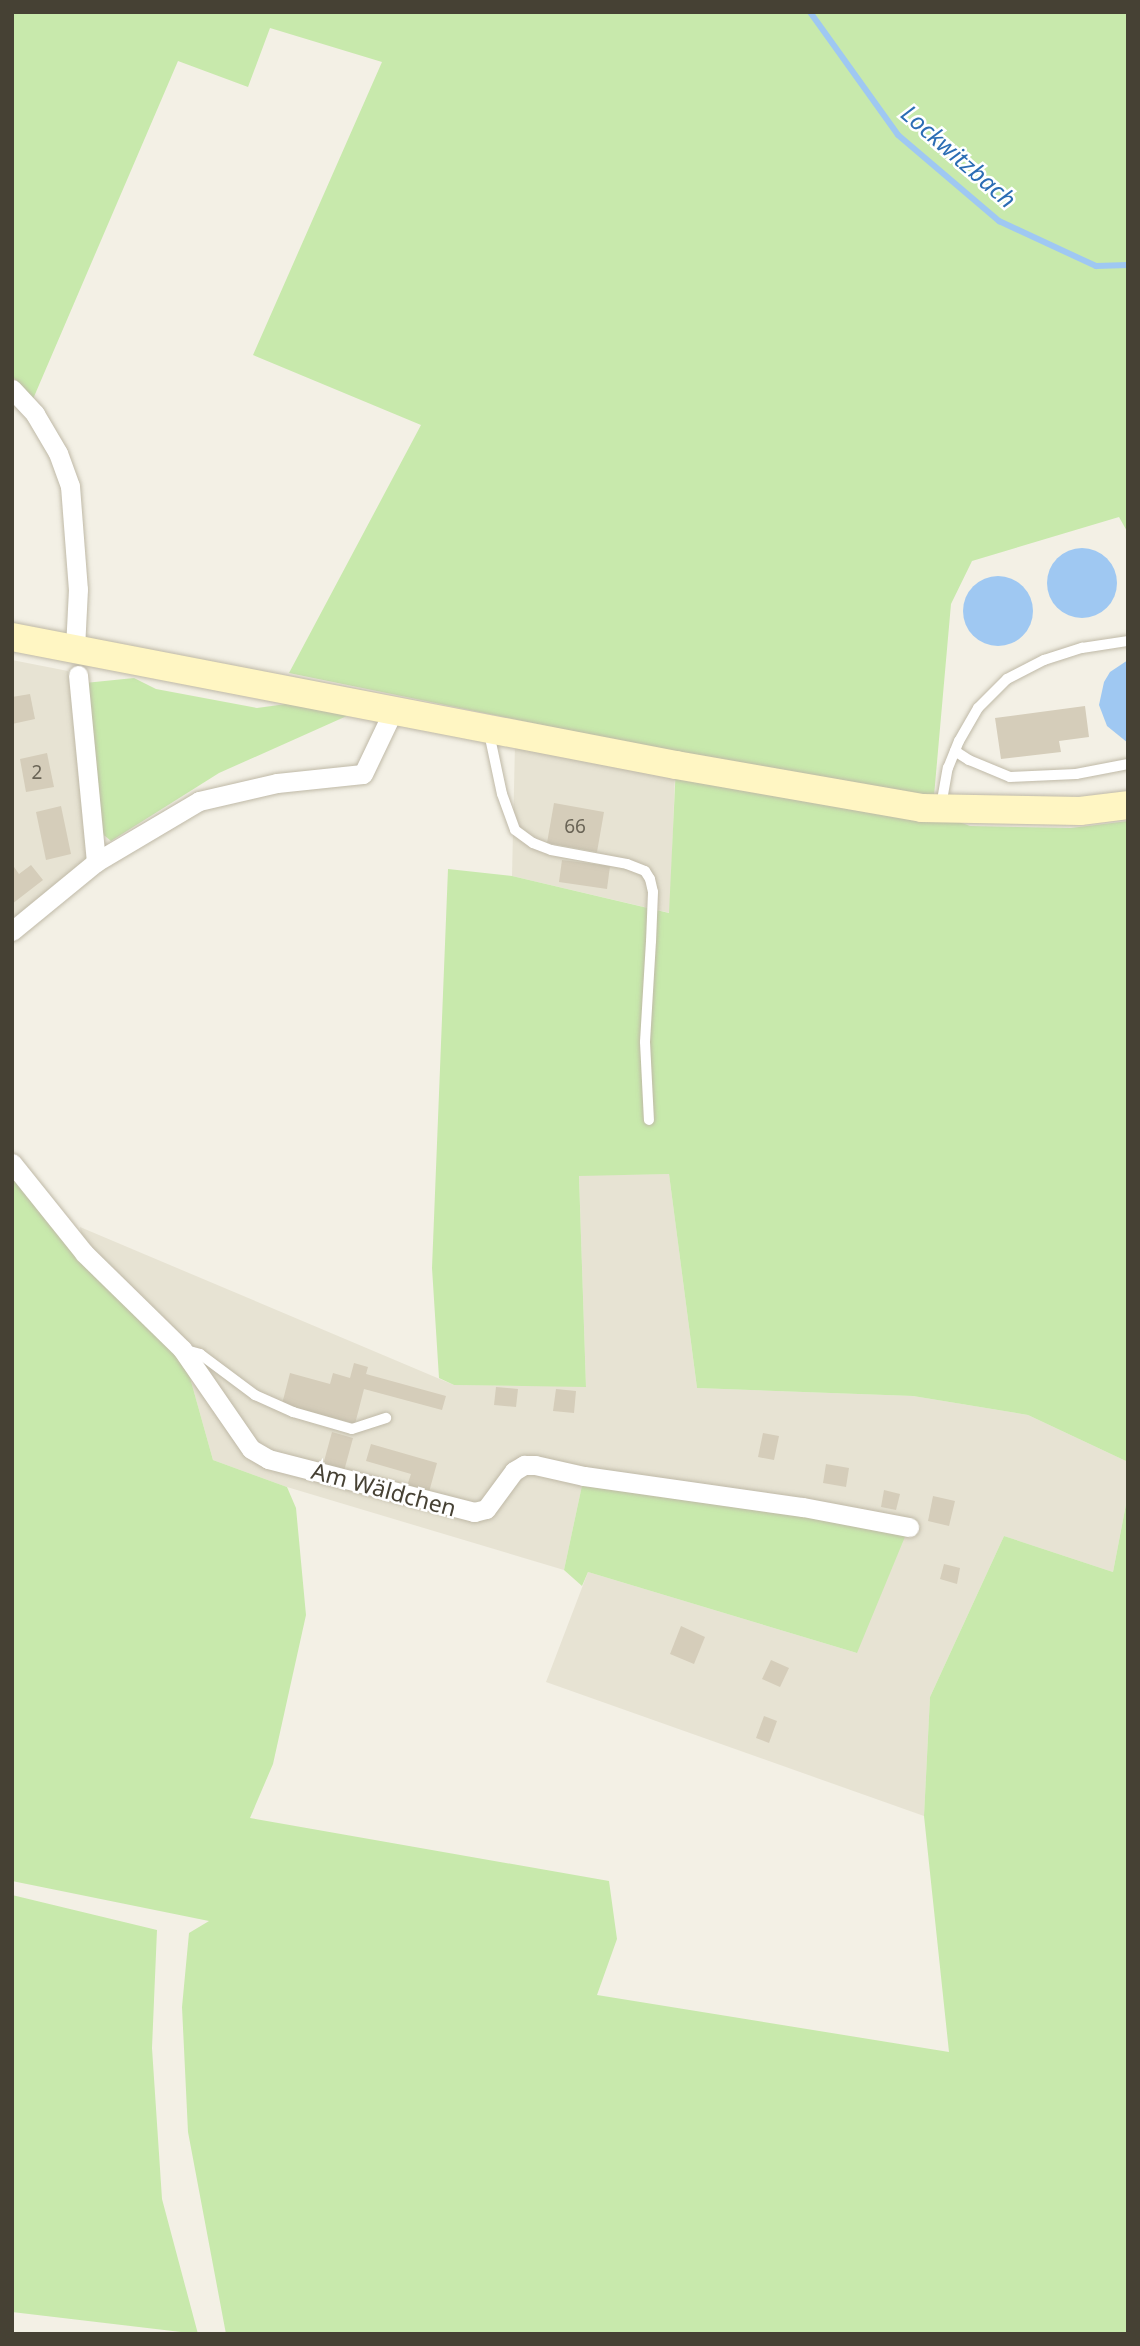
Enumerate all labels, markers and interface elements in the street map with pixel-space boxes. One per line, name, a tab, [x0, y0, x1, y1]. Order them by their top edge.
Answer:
water label: Lockwitzbach	[896, 98, 1022, 214]
house number: 2	[32, 762, 42, 784]
house number: 66	[564, 816, 586, 838]
street label: Am Wäldchen	[309, 1456, 459, 1522]

